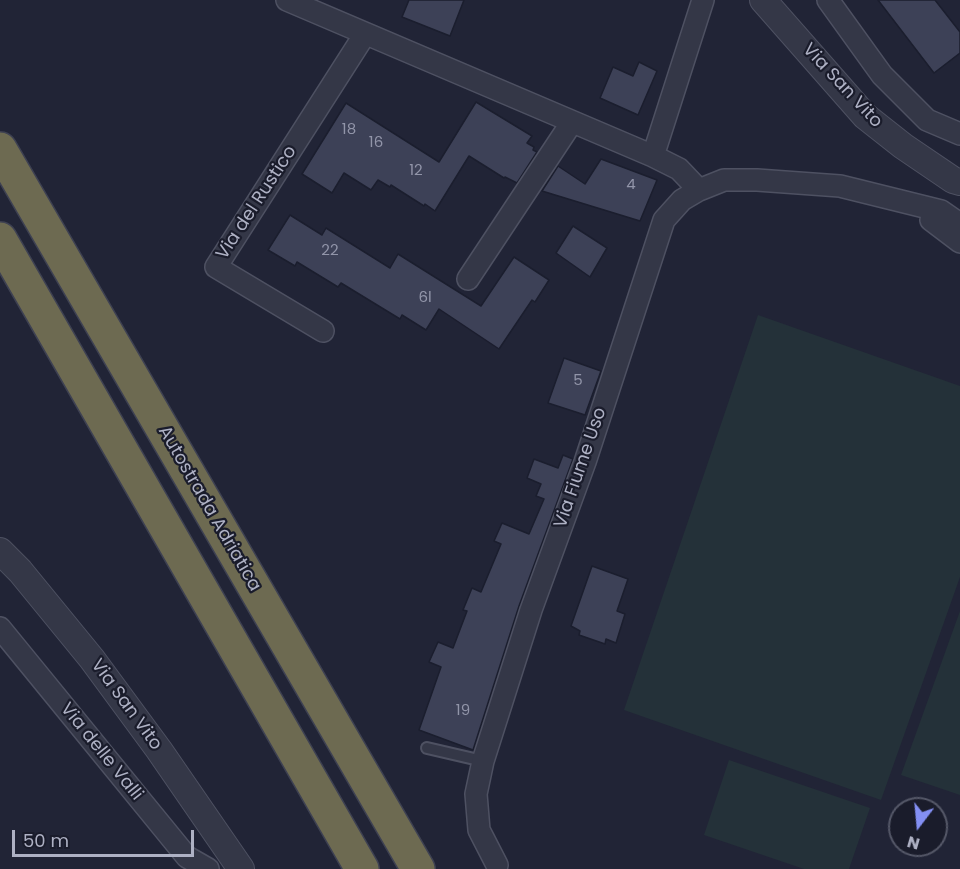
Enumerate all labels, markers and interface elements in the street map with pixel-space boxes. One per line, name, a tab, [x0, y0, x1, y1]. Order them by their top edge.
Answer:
street label: Via San Vito	[798, 39, 886, 133]
house number: 18	[342, 121, 356, 139]
house number: 16	[369, 134, 383, 152]
street label: Via del Rustico	[212, 142, 302, 264]
house number: 12	[409, 162, 423, 180]
house number: 4	[626, 176, 636, 194]
house number: 22	[321, 242, 339, 260]
house number: 6l	[418, 289, 432, 307]
house number: 5	[573, 372, 583, 390]
street label: Via Fiume Uso	[550, 405, 612, 531]
street label: Autostrada Adriatica	[153, 422, 265, 596]
street label: Via San Vito	[86, 655, 166, 755]
street label: Via delle Valli	[55, 699, 147, 805]
house number: 19	[456, 702, 470, 720]
north arrow	[888, 797, 948, 857]
scale bar	[15, 818, 196, 856]
text: 50 m	[23, 828, 69, 853]
text: N	[904, 830, 922, 856]

